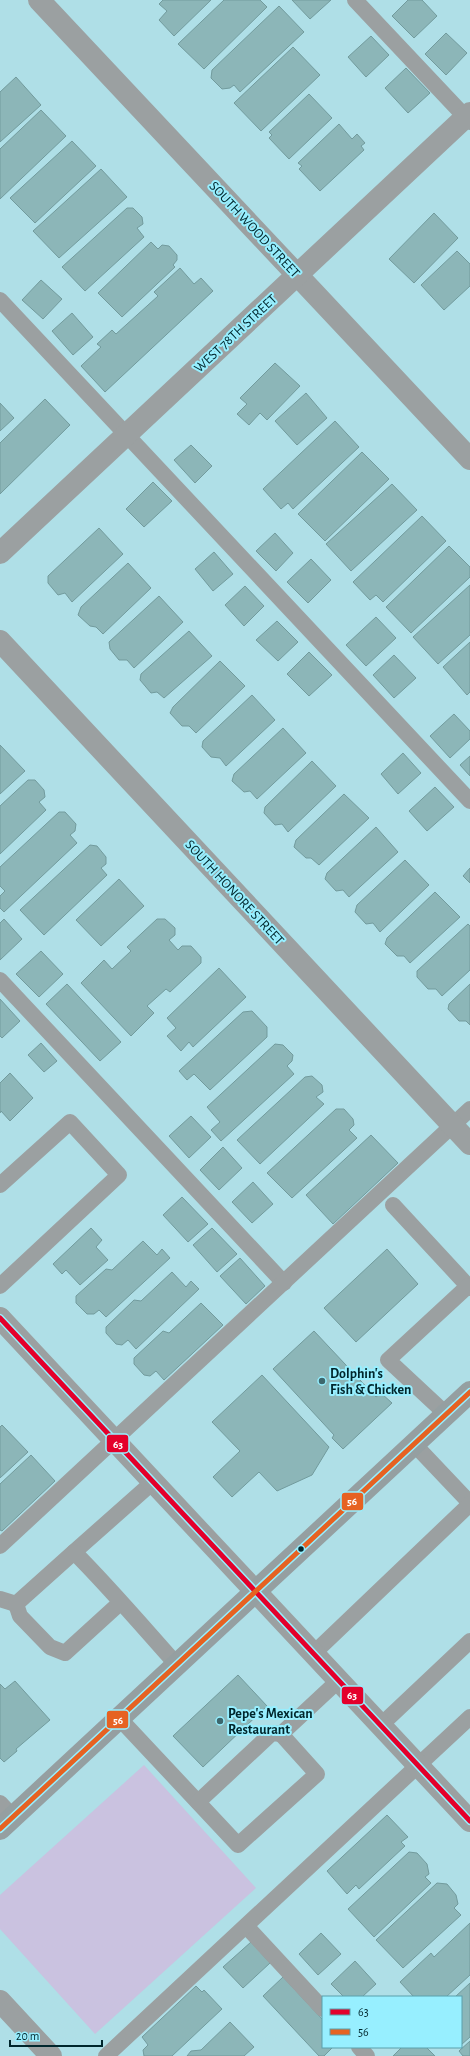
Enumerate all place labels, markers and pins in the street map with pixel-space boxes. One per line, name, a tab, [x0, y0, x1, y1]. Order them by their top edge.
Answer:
place label: Dolphin's Fish & Chicken	[330, 1367, 412, 1397]
marker: Dolphin's Fish & Chicken	[317, 1376, 327, 1386]
unlabelled marker	[296, 1544, 306, 1554]
place label: Pepe's Mexican Restaurant	[228, 1707, 313, 1737]
marker: Pepe's Mexican Restaurant	[215, 1716, 225, 1726]

